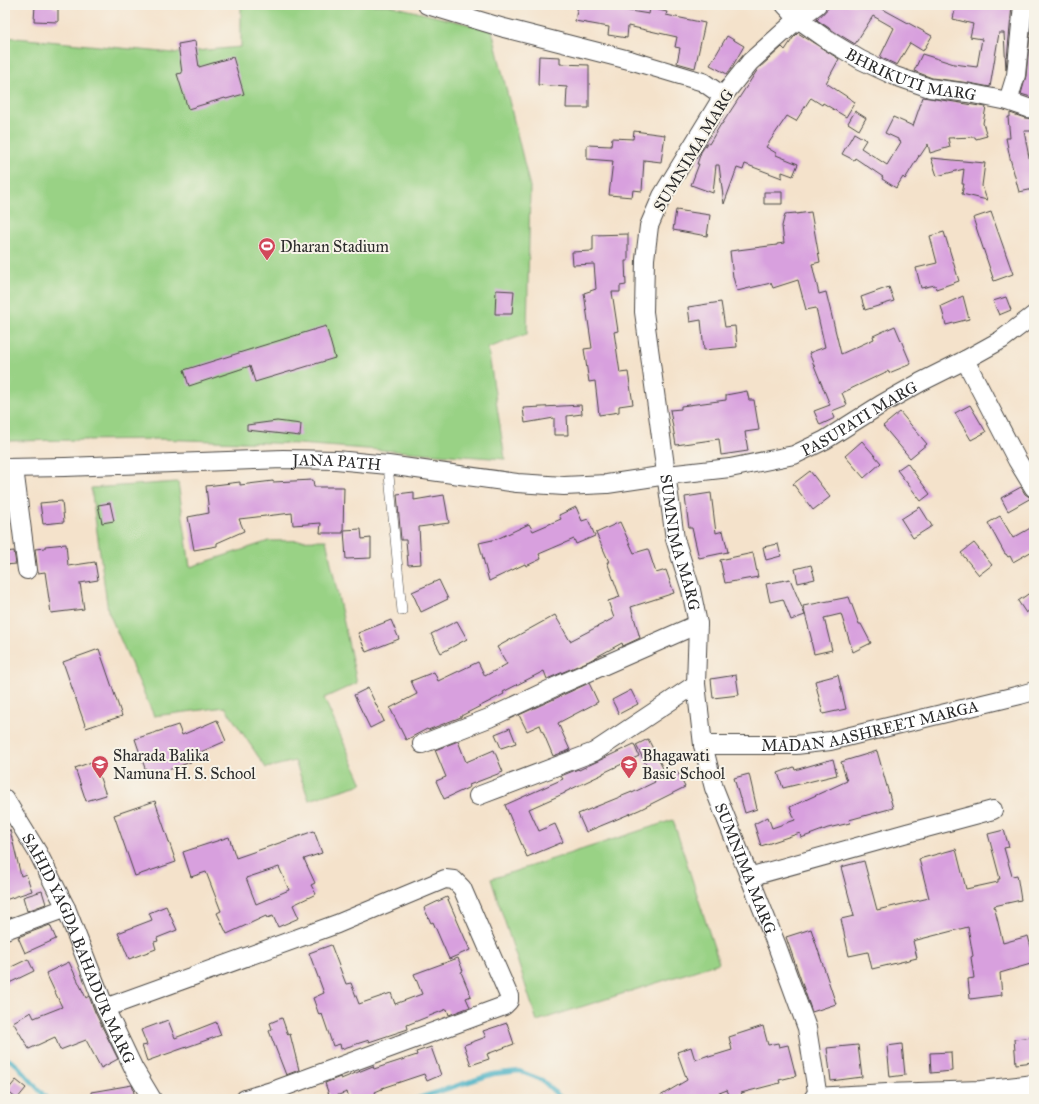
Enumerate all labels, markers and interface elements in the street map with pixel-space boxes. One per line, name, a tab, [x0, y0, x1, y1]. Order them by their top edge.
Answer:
street label: BHRIKUTI MARG	[842, 44, 978, 105]
street label: SUMNIMA MARG	[649, 85, 738, 215]
sports icon: Dharan Stadium	[257, 236, 277, 261]
place label: Dharan Stadium	[280, 237, 390, 256]
street label: PASUPATI MARG	[798, 377, 921, 460]
street label: JANA PATH	[290, 450, 382, 474]
street label: SUMNIMA MARG	[656, 473, 704, 612]
street label: MADAN AASHREET MARGA	[761, 696, 981, 755]
place label: Sharada Balika Namuna H. S. School	[113, 746, 256, 783]
place label: Bhagawati Basic School	[642, 746, 726, 783]
school or university icon: Sharada Balika Namuna H. S. School	[90, 754, 110, 779]
school or university icon: Bhagawati Basic School	[619, 754, 639, 779]
street label: SUMNIMA MARG	[711, 800, 780, 937]
street label: SAHID YAGDA BAHADUR MARG	[18, 830, 139, 1067]

